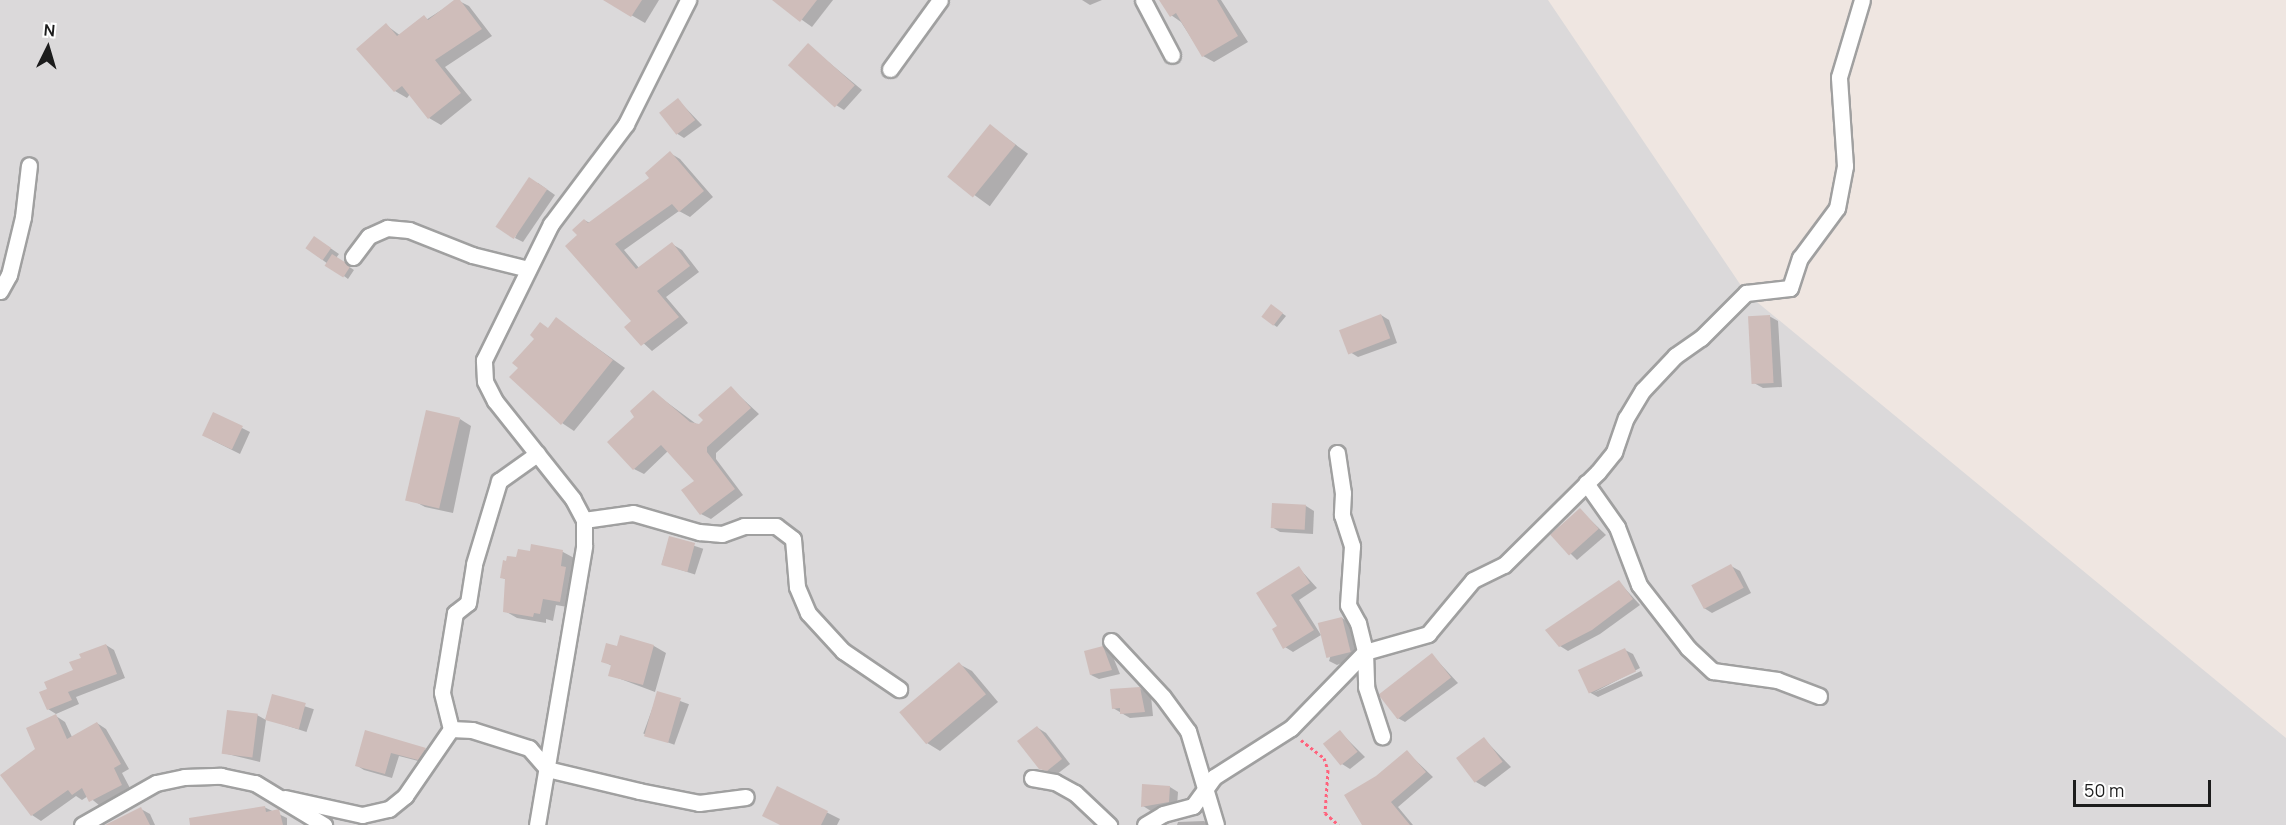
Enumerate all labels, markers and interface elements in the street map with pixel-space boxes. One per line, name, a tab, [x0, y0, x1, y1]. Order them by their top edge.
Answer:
north arrow	[18, 18, 78, 78]
text: N	[43, 19, 56, 42]
scale bar	[2076, 768, 2214, 806]
text: 50 m	[2084, 778, 2124, 802]

